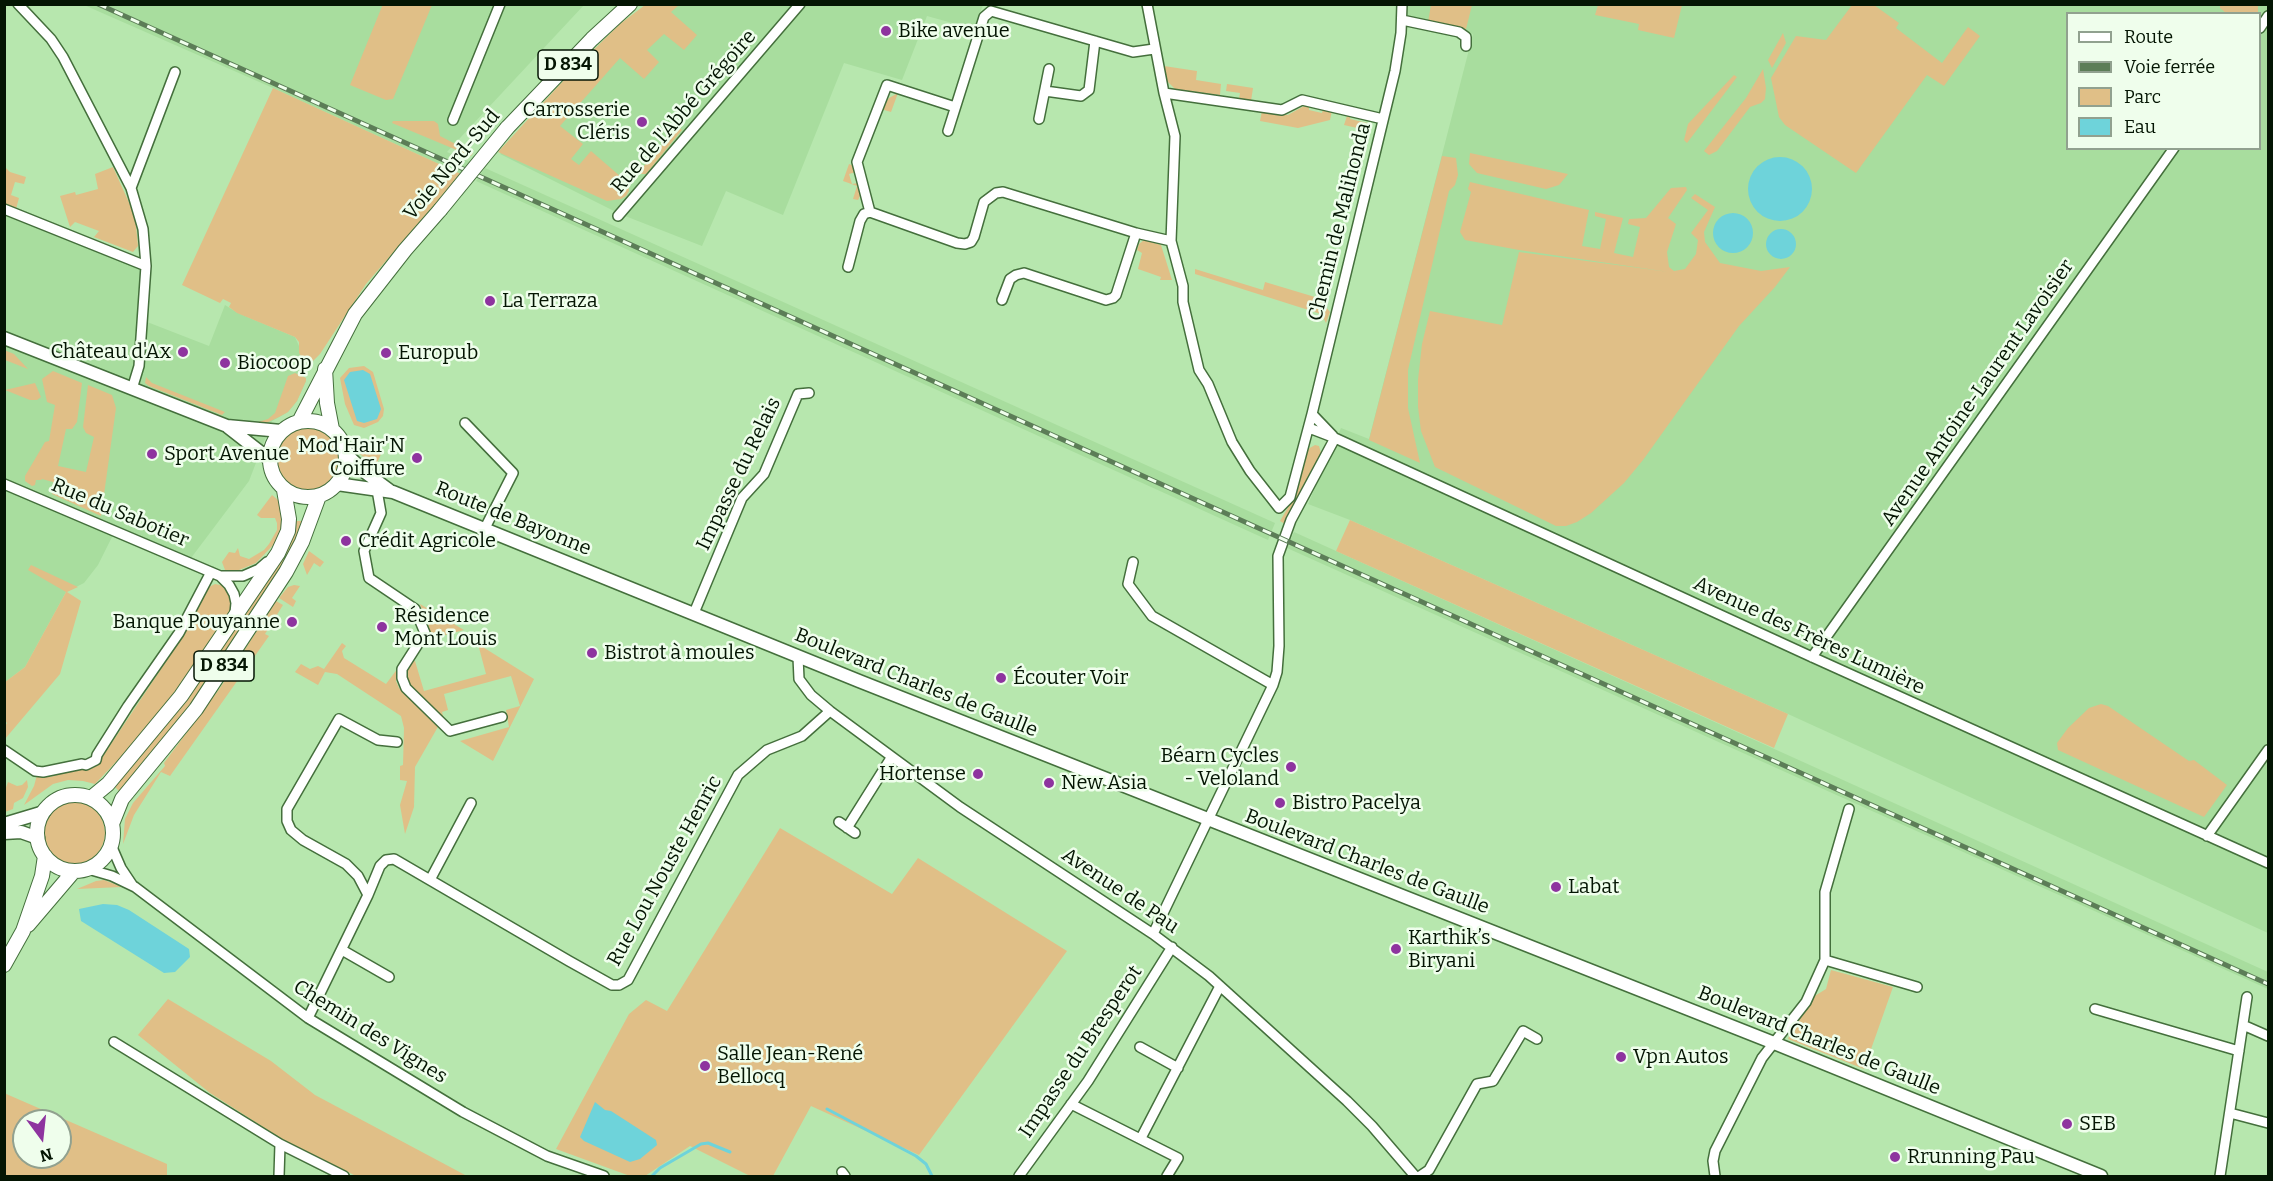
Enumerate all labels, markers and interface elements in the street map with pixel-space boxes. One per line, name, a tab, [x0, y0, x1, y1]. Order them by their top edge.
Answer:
legend	[2066, 12, 2261, 150]
place label: Bike avenue	[898, 19, 1010, 43]
marker: Bike avenue	[879, 24, 893, 38]
street label: Rue de l'Abbé Grégoire	[606, 25, 762, 199]
text: Route	[2124, 26, 2173, 48]
road number: D 834	[538, 50, 598, 80]
text: Voie ferrée	[2124, 56, 2215, 78]
text: Parc	[2124, 86, 2161, 108]
place label: Carrosserie Cléris	[523, 98, 630, 145]
street label: Voie Nord-Sud	[399, 105, 505, 225]
marker: Carrosserie Cléris	[635, 115, 649, 129]
text: Eau	[2124, 116, 2156, 138]
street label: Chemin de Malihonda	[1304, 120, 1376, 324]
street label: Avenue Antoine-Laurent Lavoisier	[1877, 255, 2079, 531]
place label: La Terraza	[502, 289, 598, 313]
marker: La Terraza	[483, 294, 497, 308]
place label: Château d'Ax	[50, 340, 171, 364]
place label: Europub	[398, 341, 478, 365]
marker: Château d'Ax	[176, 345, 190, 359]
marker: Europub	[379, 346, 393, 360]
place label: Biocoop	[237, 351, 312, 375]
marker: Biocoop	[218, 356, 232, 370]
street label: Impasse du Relais	[692, 394, 786, 554]
place label: Mod'Hair'N Coiffure	[298, 434, 405, 481]
place label: Sport Avenue	[164, 442, 289, 466]
marker: Sport Avenue	[145, 447, 159, 461]
marker: Mod'Hair'N Coiffure	[410, 451, 424, 465]
street label: Rue du Sabotier	[48, 473, 192, 553]
street label: Route de Bayonne	[432, 477, 594, 561]
place label: Crédit Agricole	[358, 529, 496, 553]
marker: Crédit Agricole	[339, 534, 353, 548]
street label: Avenue des Frères Lumière	[1690, 572, 1928, 700]
place label: Résidence Mont Louis	[394, 604, 497, 651]
place label: Banque Pouyanne	[113, 610, 280, 634]
marker: Banque Pouyanne	[285, 615, 299, 629]
marker: Résidence Mont Louis	[375, 620, 389, 634]
street label: Boulevard Charles de Gaulle	[791, 623, 1041, 743]
place label: Bistrot à moules	[604, 641, 755, 665]
marker: Bistrot à moules	[585, 646, 599, 660]
road number: D 834	[194, 651, 254, 681]
place label: Écouter Voir	[1013, 666, 1128, 690]
marker: Écouter Voir	[994, 671, 1008, 685]
place label: Béarn Cycles - Veloland	[1160, 744, 1279, 791]
marker: Béarn Cycles - Veloland	[1284, 760, 1298, 774]
place label: Hortense	[879, 762, 966, 786]
marker: Hortense	[971, 767, 985, 781]
place label: New Asia	[1061, 771, 1147, 795]
street label: Rue Lou Nouste Henric	[603, 772, 727, 970]
marker: New Asia	[1042, 776, 1056, 790]
place label: Bistro Pacelya	[1292, 791, 1421, 815]
marker: Bistro Pacelya	[1273, 796, 1287, 810]
street label: Boulevard Charles de Gaulle	[1241, 804, 1493, 920]
street label: Avenue de Pau	[1057, 843, 1183, 939]
place label: Labat	[1568, 875, 1619, 899]
marker: Labat	[1549, 880, 1563, 894]
place label: Karthik’s Biryani	[1408, 926, 1491, 973]
marker: Karthik’s Biryani	[1389, 942, 1403, 956]
street label: Impasse du Bresperot	[1014, 961, 1148, 1143]
street label: Chemin des Vignes	[289, 975, 451, 1089]
street label: Boulevard Charles de Gaulle	[1694, 981, 1944, 1101]
place label: Salle Jean-René Bellocq	[717, 1042, 863, 1089]
place label: Vpn Autos	[1633, 1045, 1729, 1069]
marker: Vpn Autos	[1614, 1050, 1628, 1064]
marker: Salle Jean-René Bellocq	[698, 1059, 712, 1073]
north arrow	[12, 1109, 72, 1169]
place label: SEB	[2079, 1112, 2116, 1136]
marker: SEB	[2060, 1117, 2074, 1131]
text: N	[38, 1144, 55, 1166]
place label: Rrunning Pau	[1907, 1145, 2035, 1169]
marker: Rrunning Pau	[1888, 1150, 1902, 1164]

